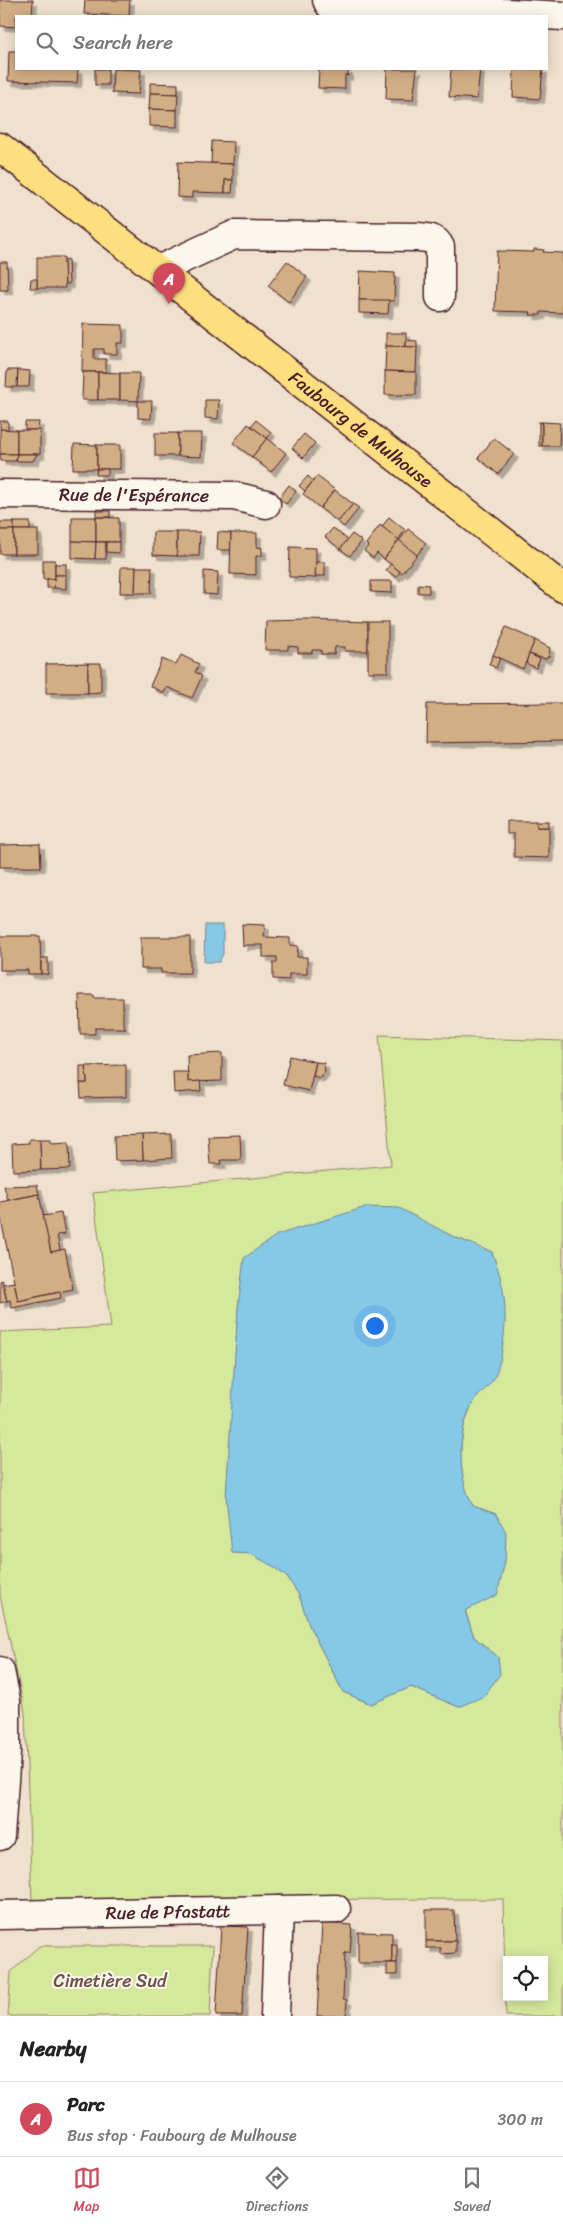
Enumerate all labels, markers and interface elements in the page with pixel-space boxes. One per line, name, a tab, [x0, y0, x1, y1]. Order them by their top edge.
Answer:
search box	[15, 15, 548, 70]
text: Search here	[73, 26, 173, 59]
icon: search	[33, 29, 61, 57]
pin: A	[153, 263, 185, 304]
street label: Faubourg de Mulhouse	[281, 362, 440, 497]
street label: Rue de l'Espérance	[59, 479, 209, 512]
your location	[362, 1313, 388, 1339]
street label: Rue de Pfastatt	[105, 1895, 231, 1929]
map controls	[503, 1956, 548, 2001]
button: locate	[503, 1956, 548, 2001]
park label: Cimetière Sud	[53, 1965, 168, 1997]
text: Nearby	[20, 2030, 86, 2068]
text: Parc	[67, 2088, 105, 2121]
text: A	[31, 2105, 41, 2134]
text: 300 m	[498, 2105, 543, 2134]
text: Bus stop · Faubourg de Mulhouse	[67, 2121, 297, 2150]
tab: Map	[73, 2164, 101, 2219]
tab: Directions	[246, 2164, 308, 2219]
tab: Saved	[454, 2164, 490, 2219]

